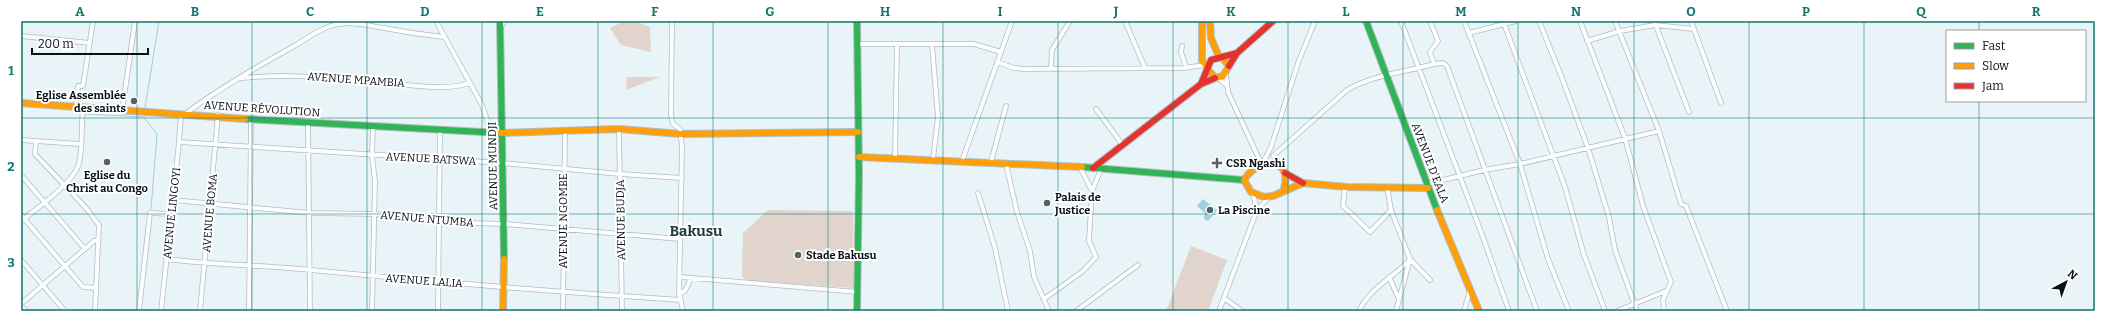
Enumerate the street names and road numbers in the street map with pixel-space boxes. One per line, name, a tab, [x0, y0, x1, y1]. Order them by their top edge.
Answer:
street label: AVENUE MPAMBIA	[307, 70, 405, 90]
street label: AVENUE RÉVOLUTION	[203, 97, 321, 120]
street label: AVENUE MUNDJI	[486, 121, 500, 210]
street label: AVENUE D'EALA	[1409, 121, 1451, 205]
street label: AVENUE BATSWA	[385, 150, 477, 168]
street label: AVENUE LINGOYI	[161, 166, 183, 259]
street label: AVENUE BOMA	[200, 173, 220, 253]
street label: AVENUE NGOMBE	[557, 173, 570, 269]
street label: AVENUE BUDJA	[614, 179, 628, 260]
street label: AVENUE NTUMBA	[380, 208, 475, 230]
street label: AVENUE LALIA	[385, 272, 463, 290]

